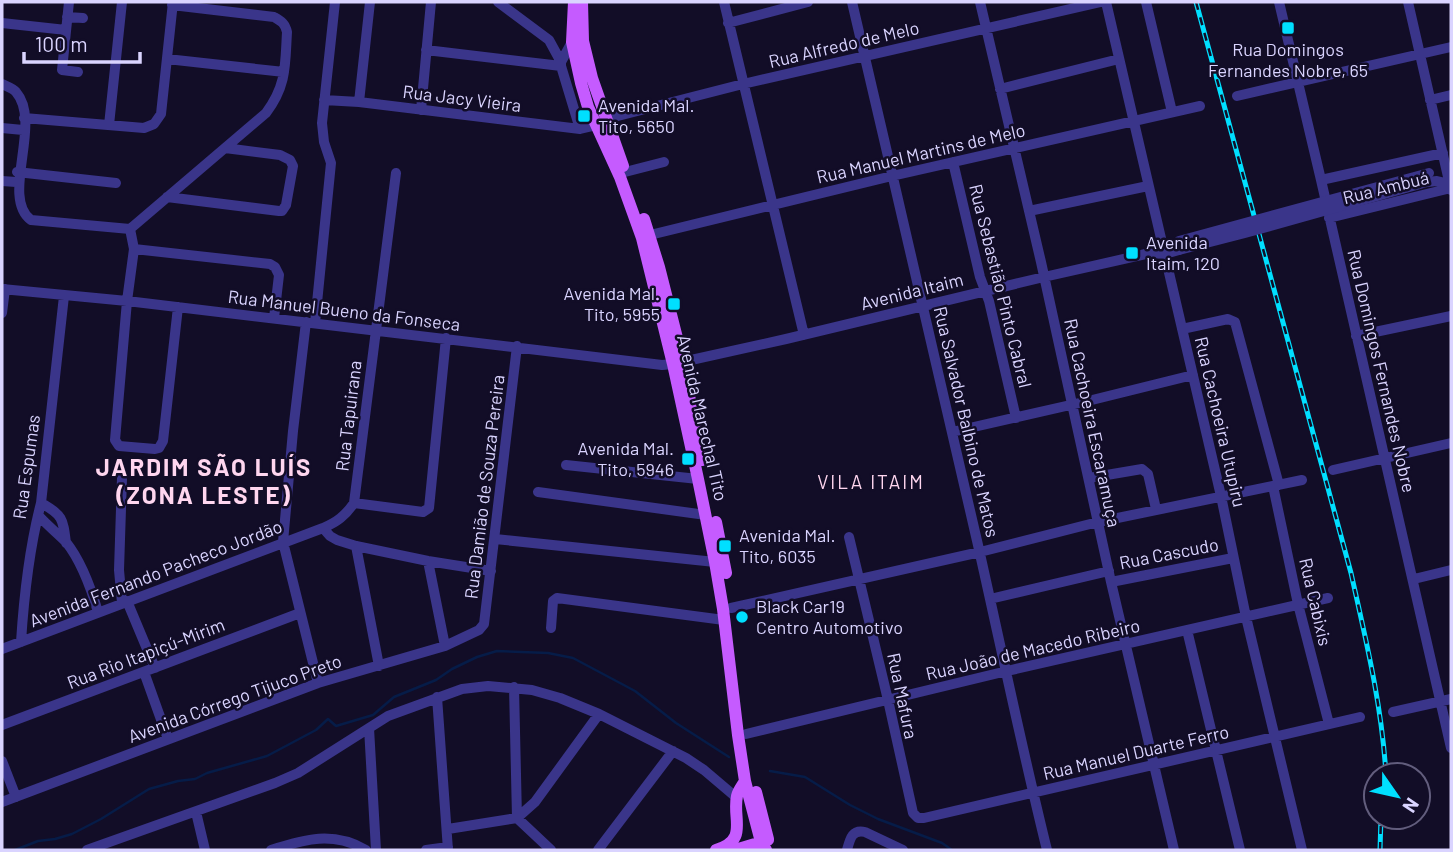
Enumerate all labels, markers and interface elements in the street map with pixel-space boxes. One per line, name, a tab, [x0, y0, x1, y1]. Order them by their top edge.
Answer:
street label: Rua Alfredo de Melo	[766, 16, 921, 72]
marker: Rua Domingos Fernandes Nobre, 65	[1280, 20, 1296, 36]
scale bar	[24, 21, 140, 65]
text: 100 m	[35, 31, 88, 56]
place label: Rua Domingos Fernandes Nobre, 65	[1208, 38, 1368, 81]
street label: Rua Jacy Vieira	[402, 80, 523, 116]
place label: Avenida Mal. Tito, 5650	[598, 94, 694, 137]
marker: Avenida Mal. Tito, 5650	[576, 108, 592, 124]
street label: Rua Manuel Martins de Melo	[814, 118, 1027, 188]
street label: Rua Ambuá	[1340, 166, 1431, 208]
street label: Rua Sebastião Pinto Cabral	[965, 182, 1037, 390]
place label: Avenida Itaim, 120	[1146, 231, 1220, 274]
marker: Avenida Itaim, 120	[1124, 245, 1140, 261]
street label: Rua Domingos Fernandes Nobre	[1343, 247, 1421, 494]
street label: Avenida Itaim	[858, 268, 965, 314]
place label: Avenida Mal. Tito, 5955	[564, 282, 660, 325]
street label: Rua Manuel Bueno da Fonseca	[227, 285, 462, 335]
marker: Avenida Mal. Tito, 5955	[666, 296, 682, 312]
street label: Rua Salvador Balbino de Matos	[930, 304, 1004, 539]
street label: Rua Cachoeira Escaramuça	[1060, 317, 1126, 529]
street label: Avenida Marechal Tito	[673, 332, 733, 503]
street label: Rua Cachoeira Utupiru	[1191, 334, 1251, 509]
street label: Rua Tapuirana	[330, 359, 366, 473]
street label: Rua Damião de Souza Pereira	[459, 374, 509, 600]
street label: Rua Espumas	[8, 413, 44, 521]
place label: Avenida Mal. Tito, 5946	[578, 437, 674, 480]
marker: Avenida Mal. Tito, 5946	[680, 451, 696, 467]
district label: JARDIM SÃO LUÍS (ZONA LESTE)	[96, 452, 312, 509]
district label: VILA ITAIM	[817, 470, 925, 493]
street label: Avenida Fernando Pacheco Jordão	[26, 515, 285, 632]
place label: Avenida Mal. Tito, 6035	[739, 524, 835, 567]
street label: Rua Cascudo	[1117, 533, 1220, 573]
marker: Avenida Mal. Tito, 6035	[717, 538, 733, 554]
street label: Rua Cabixis	[1295, 556, 1337, 648]
place label: Black Car19 Centro Automotivo	[756, 595, 903, 638]
marker: Black Car19 Centro Automotivo	[734, 609, 750, 625]
street label: Rua Rio Itapiçú-Mirim	[64, 613, 228, 693]
street label: Rua João de Macedo Ribeiro	[924, 614, 1142, 684]
street label: Avenida Córrego Tijuco Preto	[125, 649, 344, 747]
street label: Rua Mafura	[883, 651, 923, 741]
street label: Rua Manuel Duarte Ferro	[1041, 720, 1231, 784]
north arrow	[1362, 761, 1432, 831]
text: N	[1398, 794, 1425, 817]

